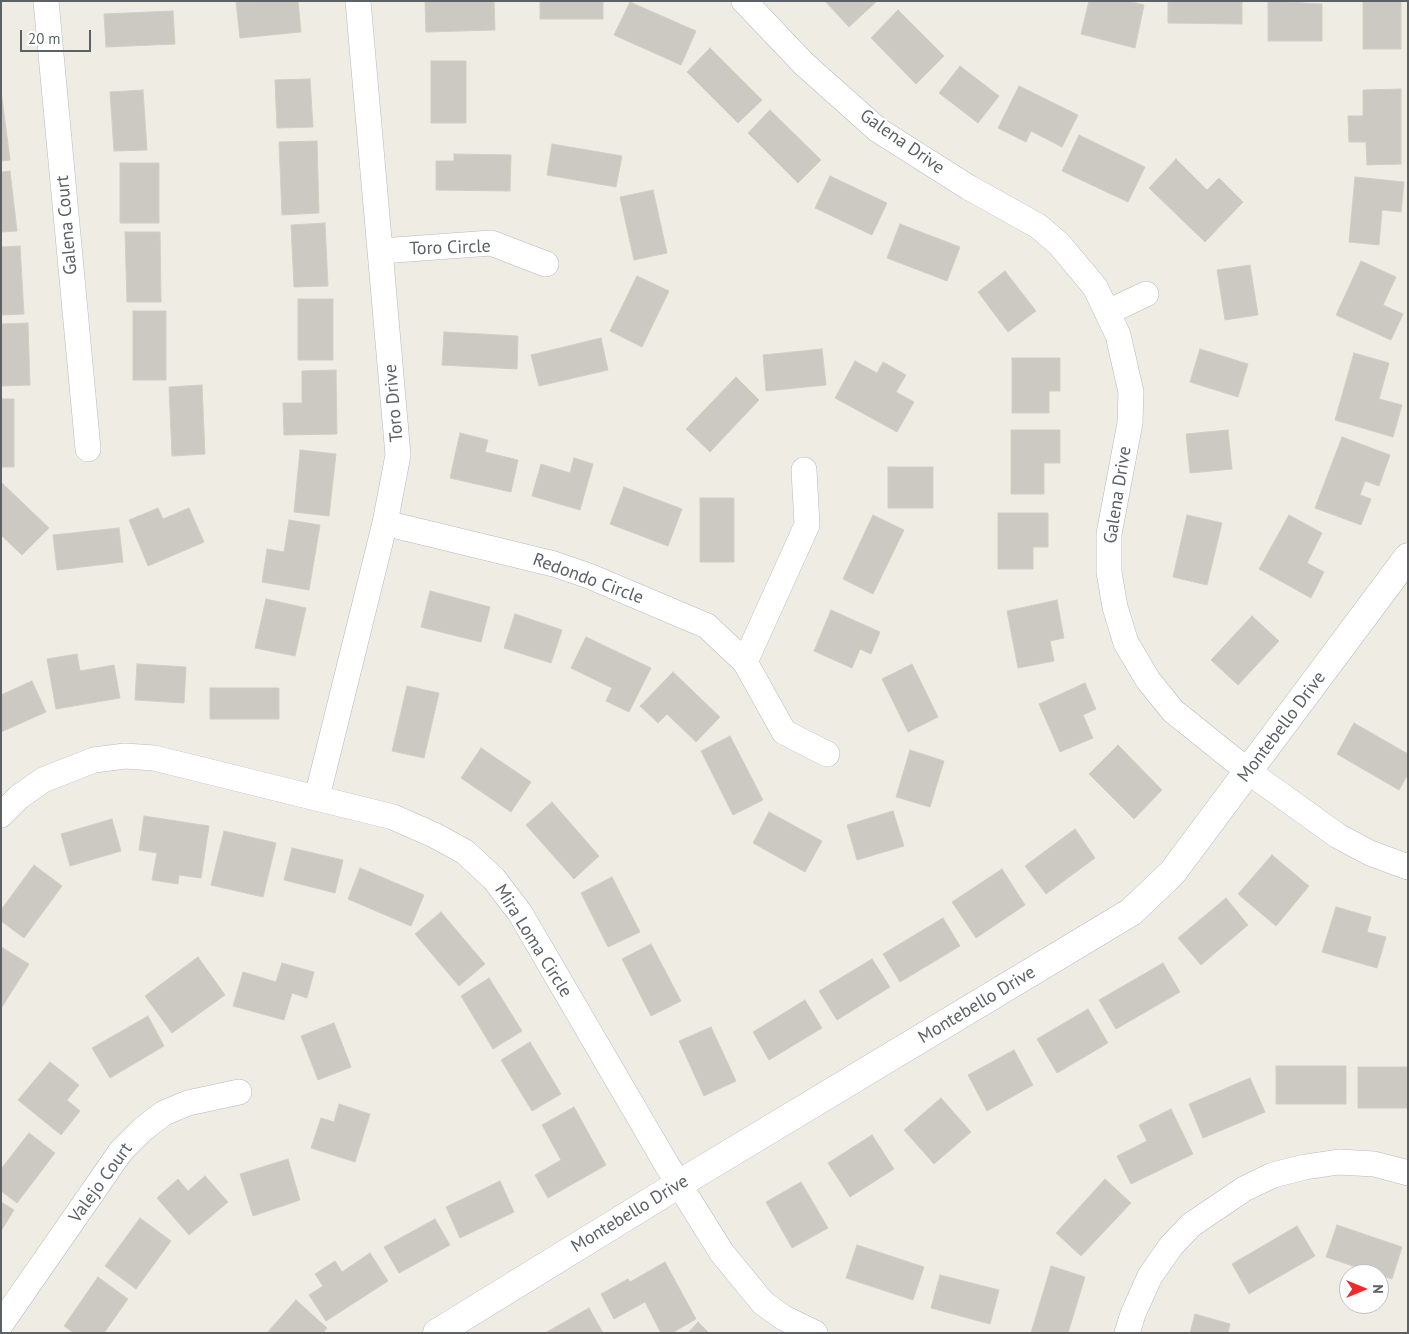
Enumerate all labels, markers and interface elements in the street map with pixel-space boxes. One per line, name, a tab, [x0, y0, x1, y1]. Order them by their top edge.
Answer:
scale bar	[22, 20, 94, 52]
text: 20 m	[28, 29, 61, 48]
street label: Galena Drive	[856, 105, 948, 179]
street label: Galena Court	[52, 174, 82, 276]
street label: Toro Circle	[409, 236, 491, 260]
street label: Toro Drive	[380, 363, 408, 443]
street label: Galena Drive	[1100, 445, 1136, 545]
street label: Redondo Circle	[530, 549, 646, 609]
street label: Montebello Drive	[1233, 667, 1331, 787]
street label: Mira Loma Circle	[490, 881, 576, 1001]
street label: Montebello Drive	[914, 962, 1040, 1048]
street label: Valejo Court	[65, 1139, 137, 1227]
street label: Montebello Drive	[567, 1171, 693, 1257]
north arrow	[1339, 1264, 1389, 1314]
text: N	[1369, 1284, 1387, 1294]

